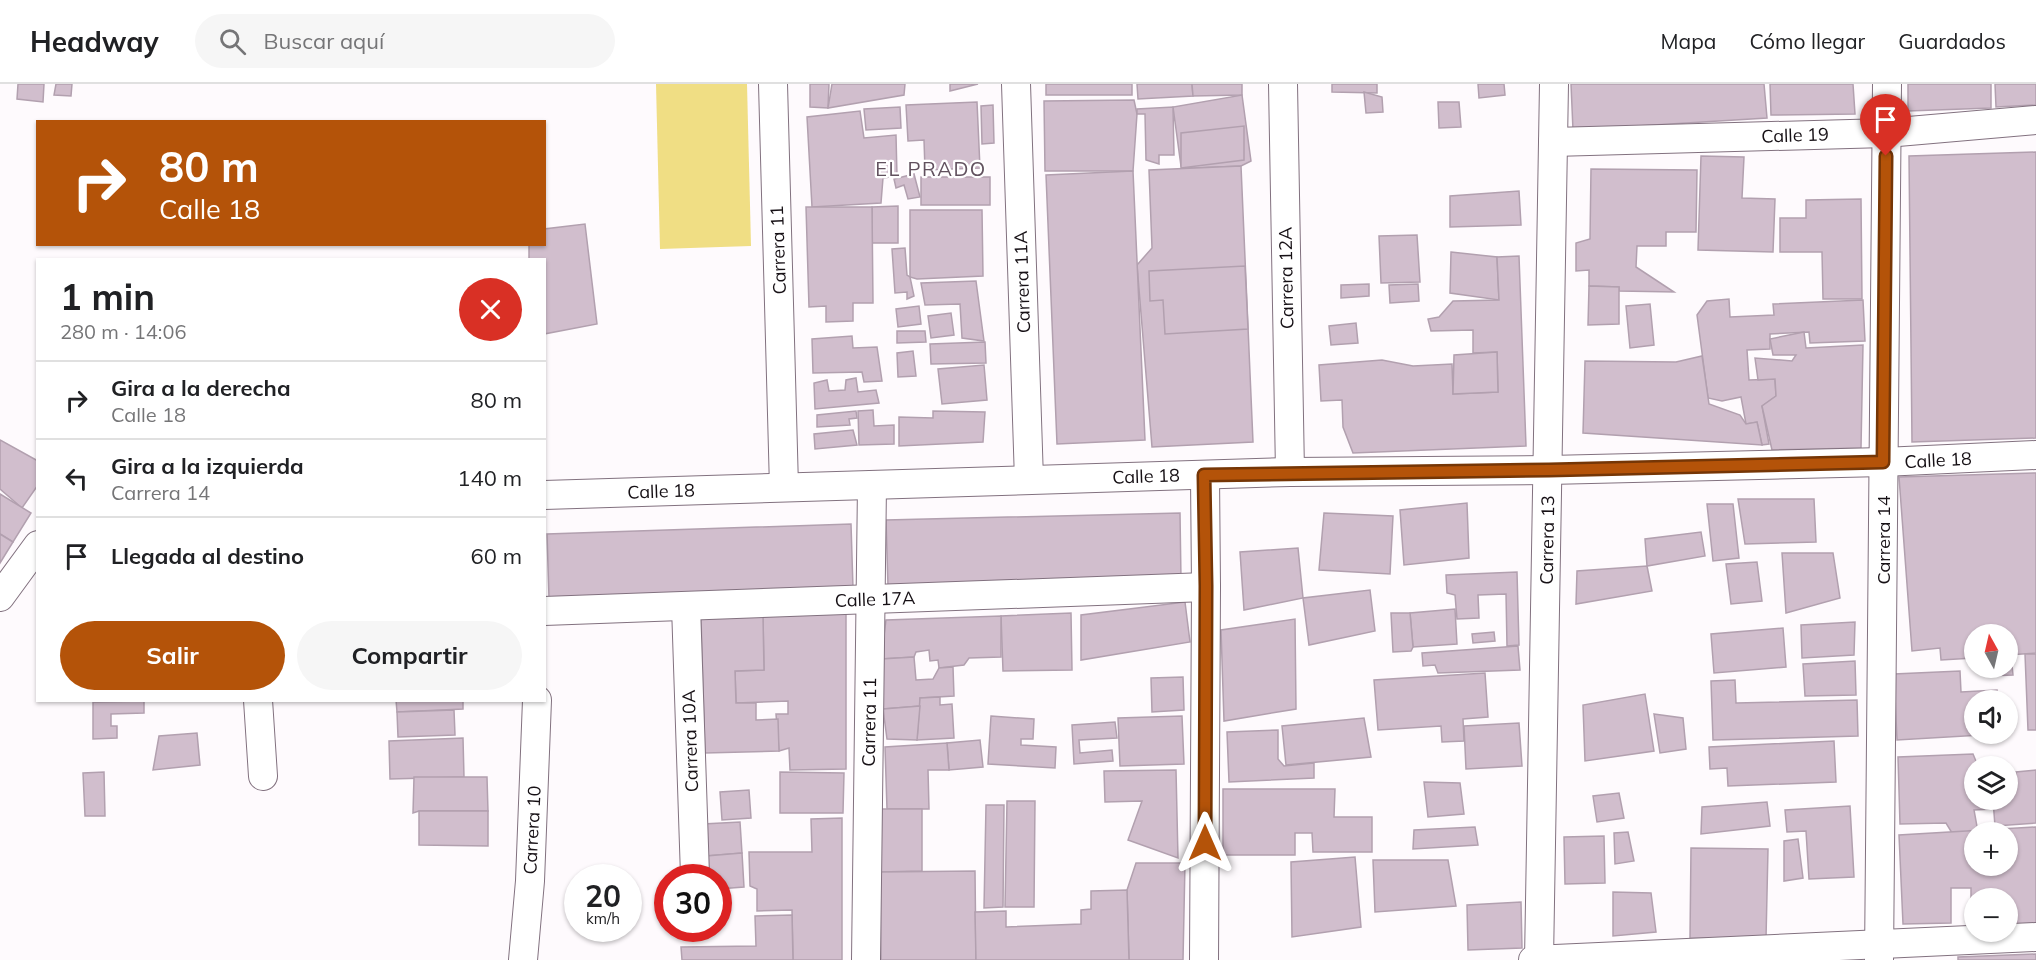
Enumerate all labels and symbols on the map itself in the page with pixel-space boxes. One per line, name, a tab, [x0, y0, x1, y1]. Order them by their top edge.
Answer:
pin	[1860, 94, 1911, 156]
street label: Calle 19	[1761, 122, 1829, 148]
district label: EL PRADO	[875, 156, 987, 181]
street label: Carrera 11	[765, 205, 791, 295]
street label: Carrera 12A	[1274, 227, 1298, 329]
street label: Carrera 11A	[1009, 230, 1035, 334]
street label: Calle 18	[1904, 447, 1972, 473]
street label: Calle 18	[1112, 463, 1180, 489]
street label: Calle 18	[627, 478, 695, 504]
street label: Carrera 13	[1535, 495, 1559, 585]
street label: Carrera 14	[1872, 495, 1895, 585]
street label: Calle 17A	[834, 586, 916, 612]
north arrow	[1964, 624, 2018, 678]
street label: Carrera 11	[857, 677, 881, 767]
street label: Carrera 10A	[677, 689, 703, 793]
street label: Carrera 10	[518, 785, 546, 875]
position arrow	[1173, 811, 1237, 875]
speed limit sign: 30	[654, 864, 732, 942]

